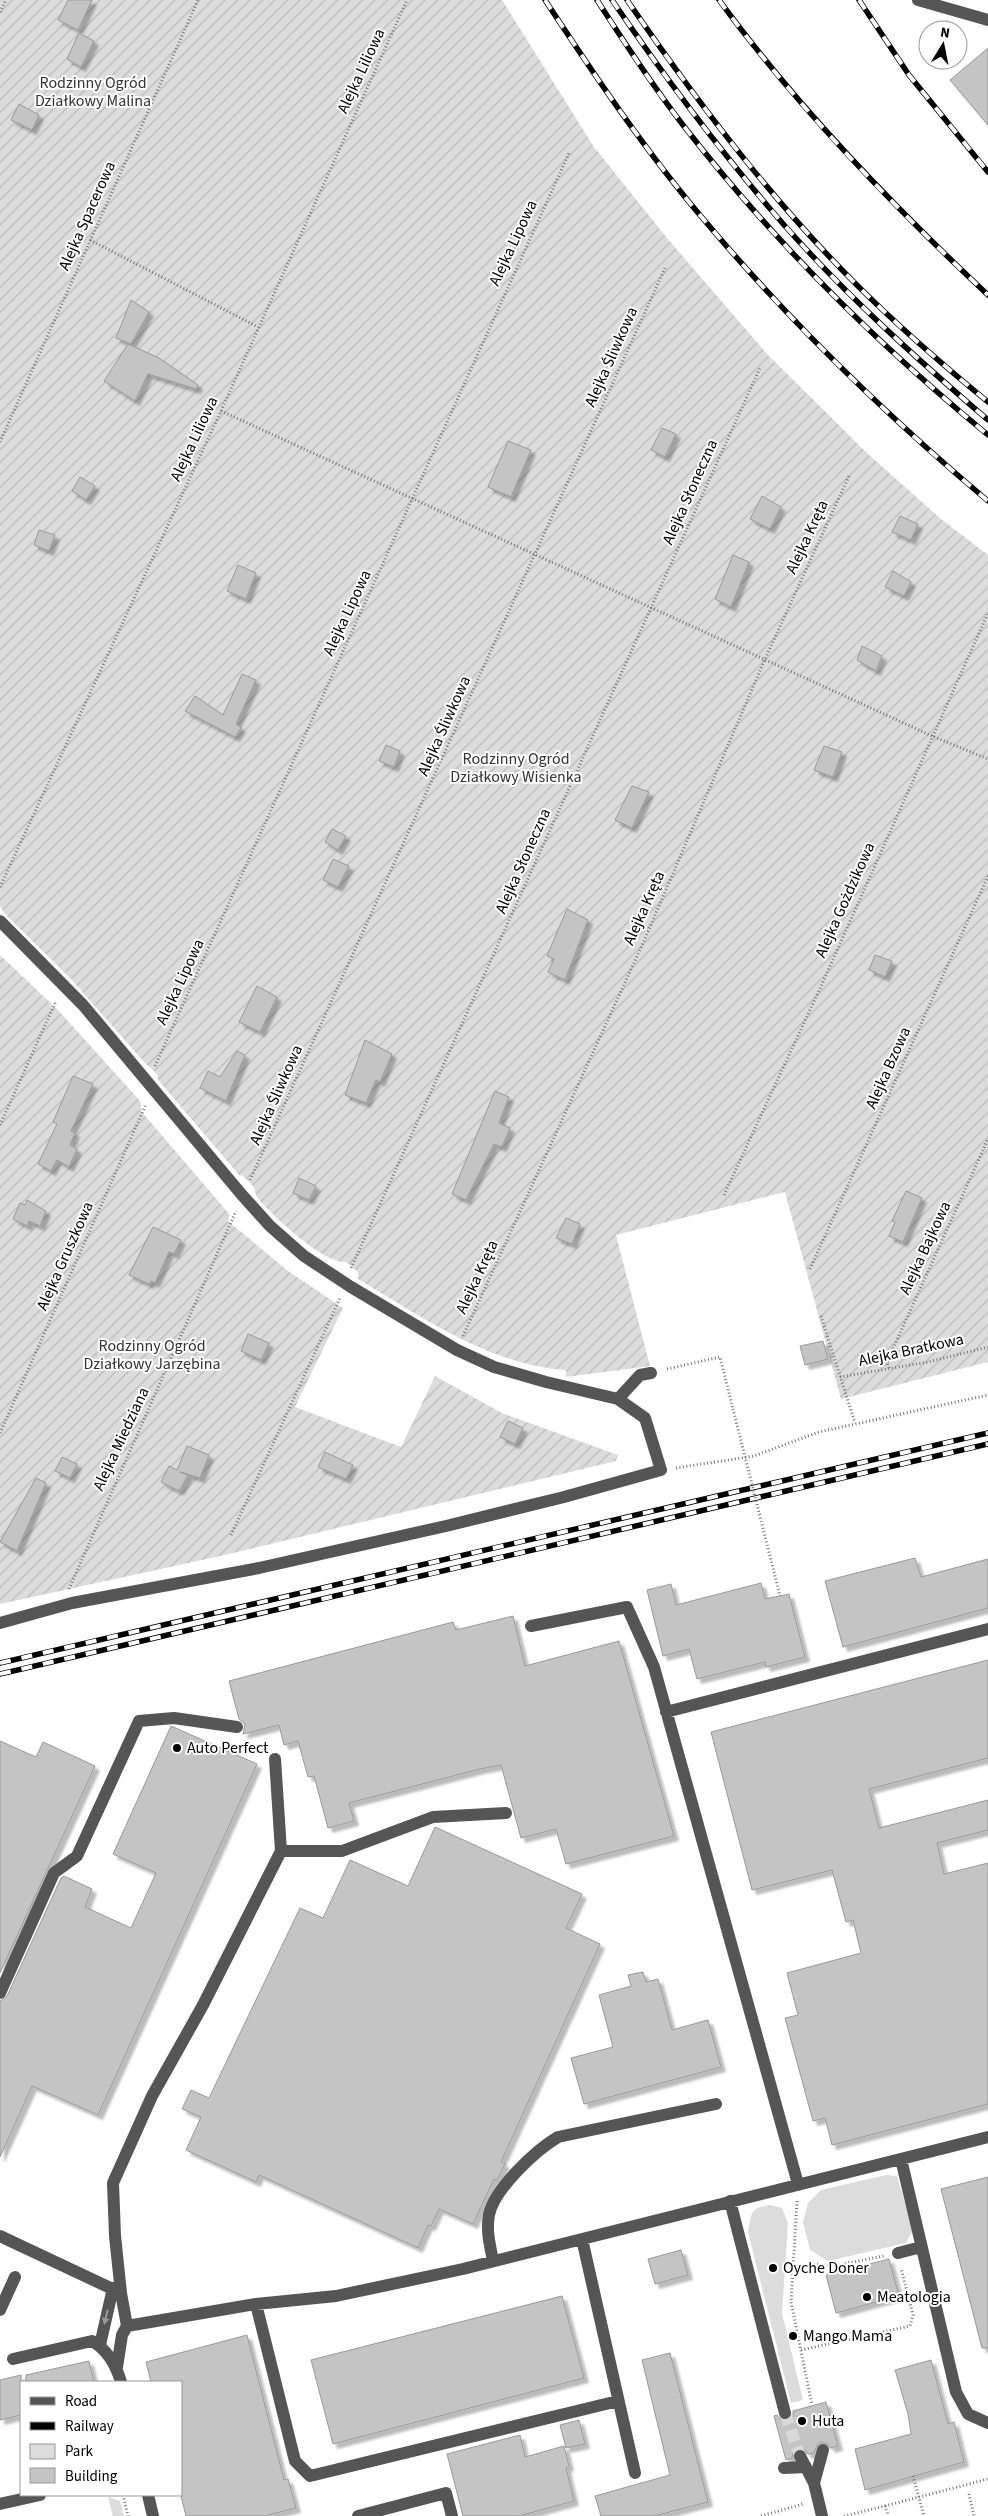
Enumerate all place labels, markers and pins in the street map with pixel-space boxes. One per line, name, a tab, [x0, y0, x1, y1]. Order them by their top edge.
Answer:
place label: Auto Perfect	[187, 1737, 269, 1759]
marker: Auto Perfect	[171, 1742, 183, 1754]
place label: Oyche Doner	[783, 2257, 869, 2279]
marker: Oyche Doner	[767, 2262, 779, 2274]
place label: Meatologia	[877, 2286, 951, 2308]
marker: Meatologia	[861, 2291, 873, 2303]
place label: Mango Mama	[803, 2325, 892, 2347]
marker: Mango Mama	[787, 2330, 799, 2342]
place label: Huta	[812, 2410, 844, 2432]
marker: Huta	[796, 2415, 808, 2427]

